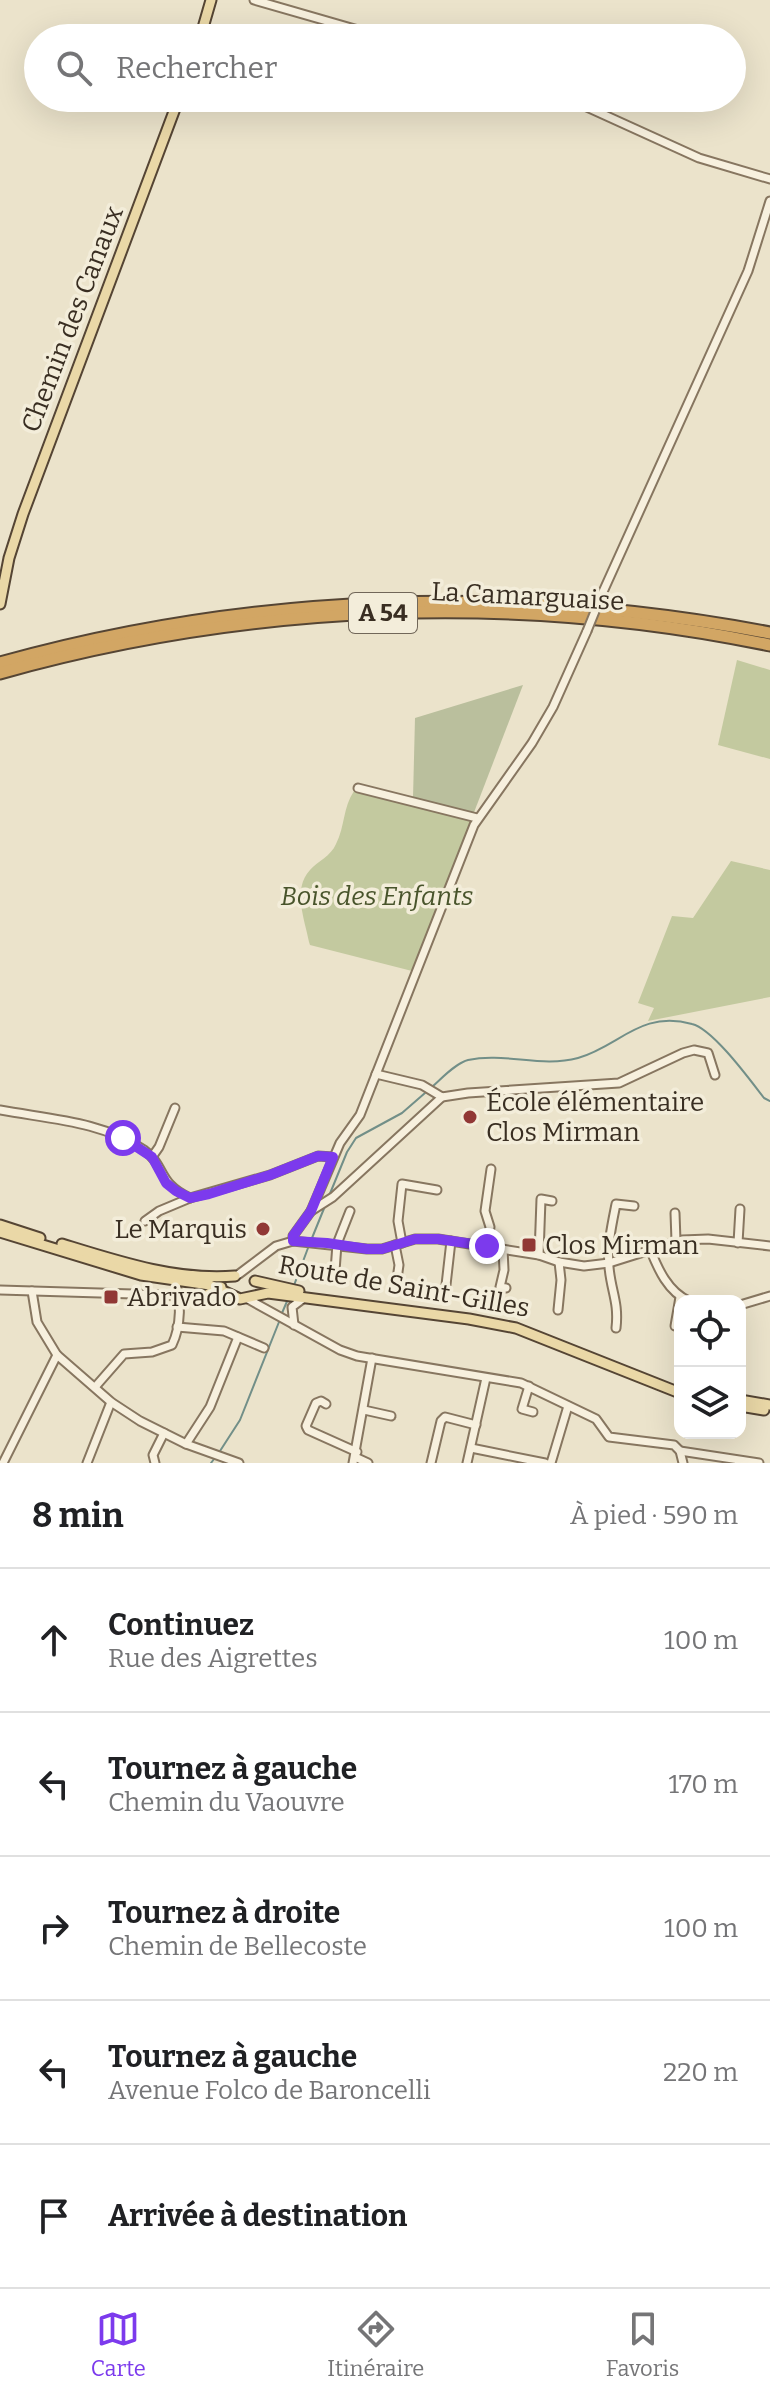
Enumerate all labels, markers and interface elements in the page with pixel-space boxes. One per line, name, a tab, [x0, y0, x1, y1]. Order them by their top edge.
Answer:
search box	[24, 24, 746, 112]
icon: search	[52, 46, 96, 90]
text: Rechercher	[116, 50, 277, 86]
street label: Chemin des Canaux	[15, 202, 130, 436]
street label: La Camarguaise	[431, 576, 625, 617]
road number: A 54	[349, 593, 417, 633]
park label: Bois des Enfants	[281, 881, 473, 912]
place label: École élémentaire Clos Mirman	[486, 1087, 704, 1148]
marker: École élémentaire Clos Mirman	[461, 1108, 479, 1126]
route start	[105, 1120, 141, 1156]
place label: Le Marquis	[114, 1214, 247, 1245]
marker: Le Marquis	[254, 1220, 272, 1238]
route end	[469, 1228, 505, 1264]
place label: Clos Mirman	[545, 1230, 699, 1261]
marker: Clos Mirman	[520, 1236, 538, 1254]
street label: Route de Saint-Gilles	[276, 1249, 532, 1324]
place label: Abrivado	[127, 1282, 236, 1313]
marker: Abrivado	[102, 1288, 120, 1306]
map controls	[674, 1295, 746, 1439]
button: locate	[674, 1295, 746, 1367]
button: layers	[674, 1367, 746, 1439]
text: 8 min	[32, 1495, 124, 1536]
text: À pied · 590 m	[570, 1500, 738, 1531]
text: Continuez	[108, 1607, 254, 1643]
icon: ahead	[32, 1618, 76, 1662]
text: 100 m	[664, 1625, 738, 1656]
text: Rue des Aigrettes	[108, 1643, 318, 1674]
text: Tournez à gauche	[108, 1751, 357, 1787]
icon: left	[32, 1762, 76, 1806]
text: 170 m	[668, 1769, 738, 1800]
text: Chemin du Vaouvre	[108, 1787, 345, 1818]
text: Tournez à droite	[108, 1895, 340, 1931]
icon: right	[32, 1906, 76, 1950]
text: 100 m	[664, 1913, 738, 1944]
text: Chemin de Bellecoste	[108, 1931, 367, 1962]
text: Tournez à gauche	[108, 2039, 357, 2075]
icon: left	[32, 2050, 76, 2094]
text: 220 m	[663, 2057, 738, 2088]
text: Avenue Folco de Baroncelli	[108, 2075, 431, 2106]
icon: arrive	[32, 2194, 76, 2238]
text: Arrivée à destination	[108, 2198, 407, 2234]
tab: Carte	[91, 2307, 146, 2382]
tab: Itinéraire	[327, 2307, 424, 2382]
tab: Favoris	[606, 2307, 679, 2382]

